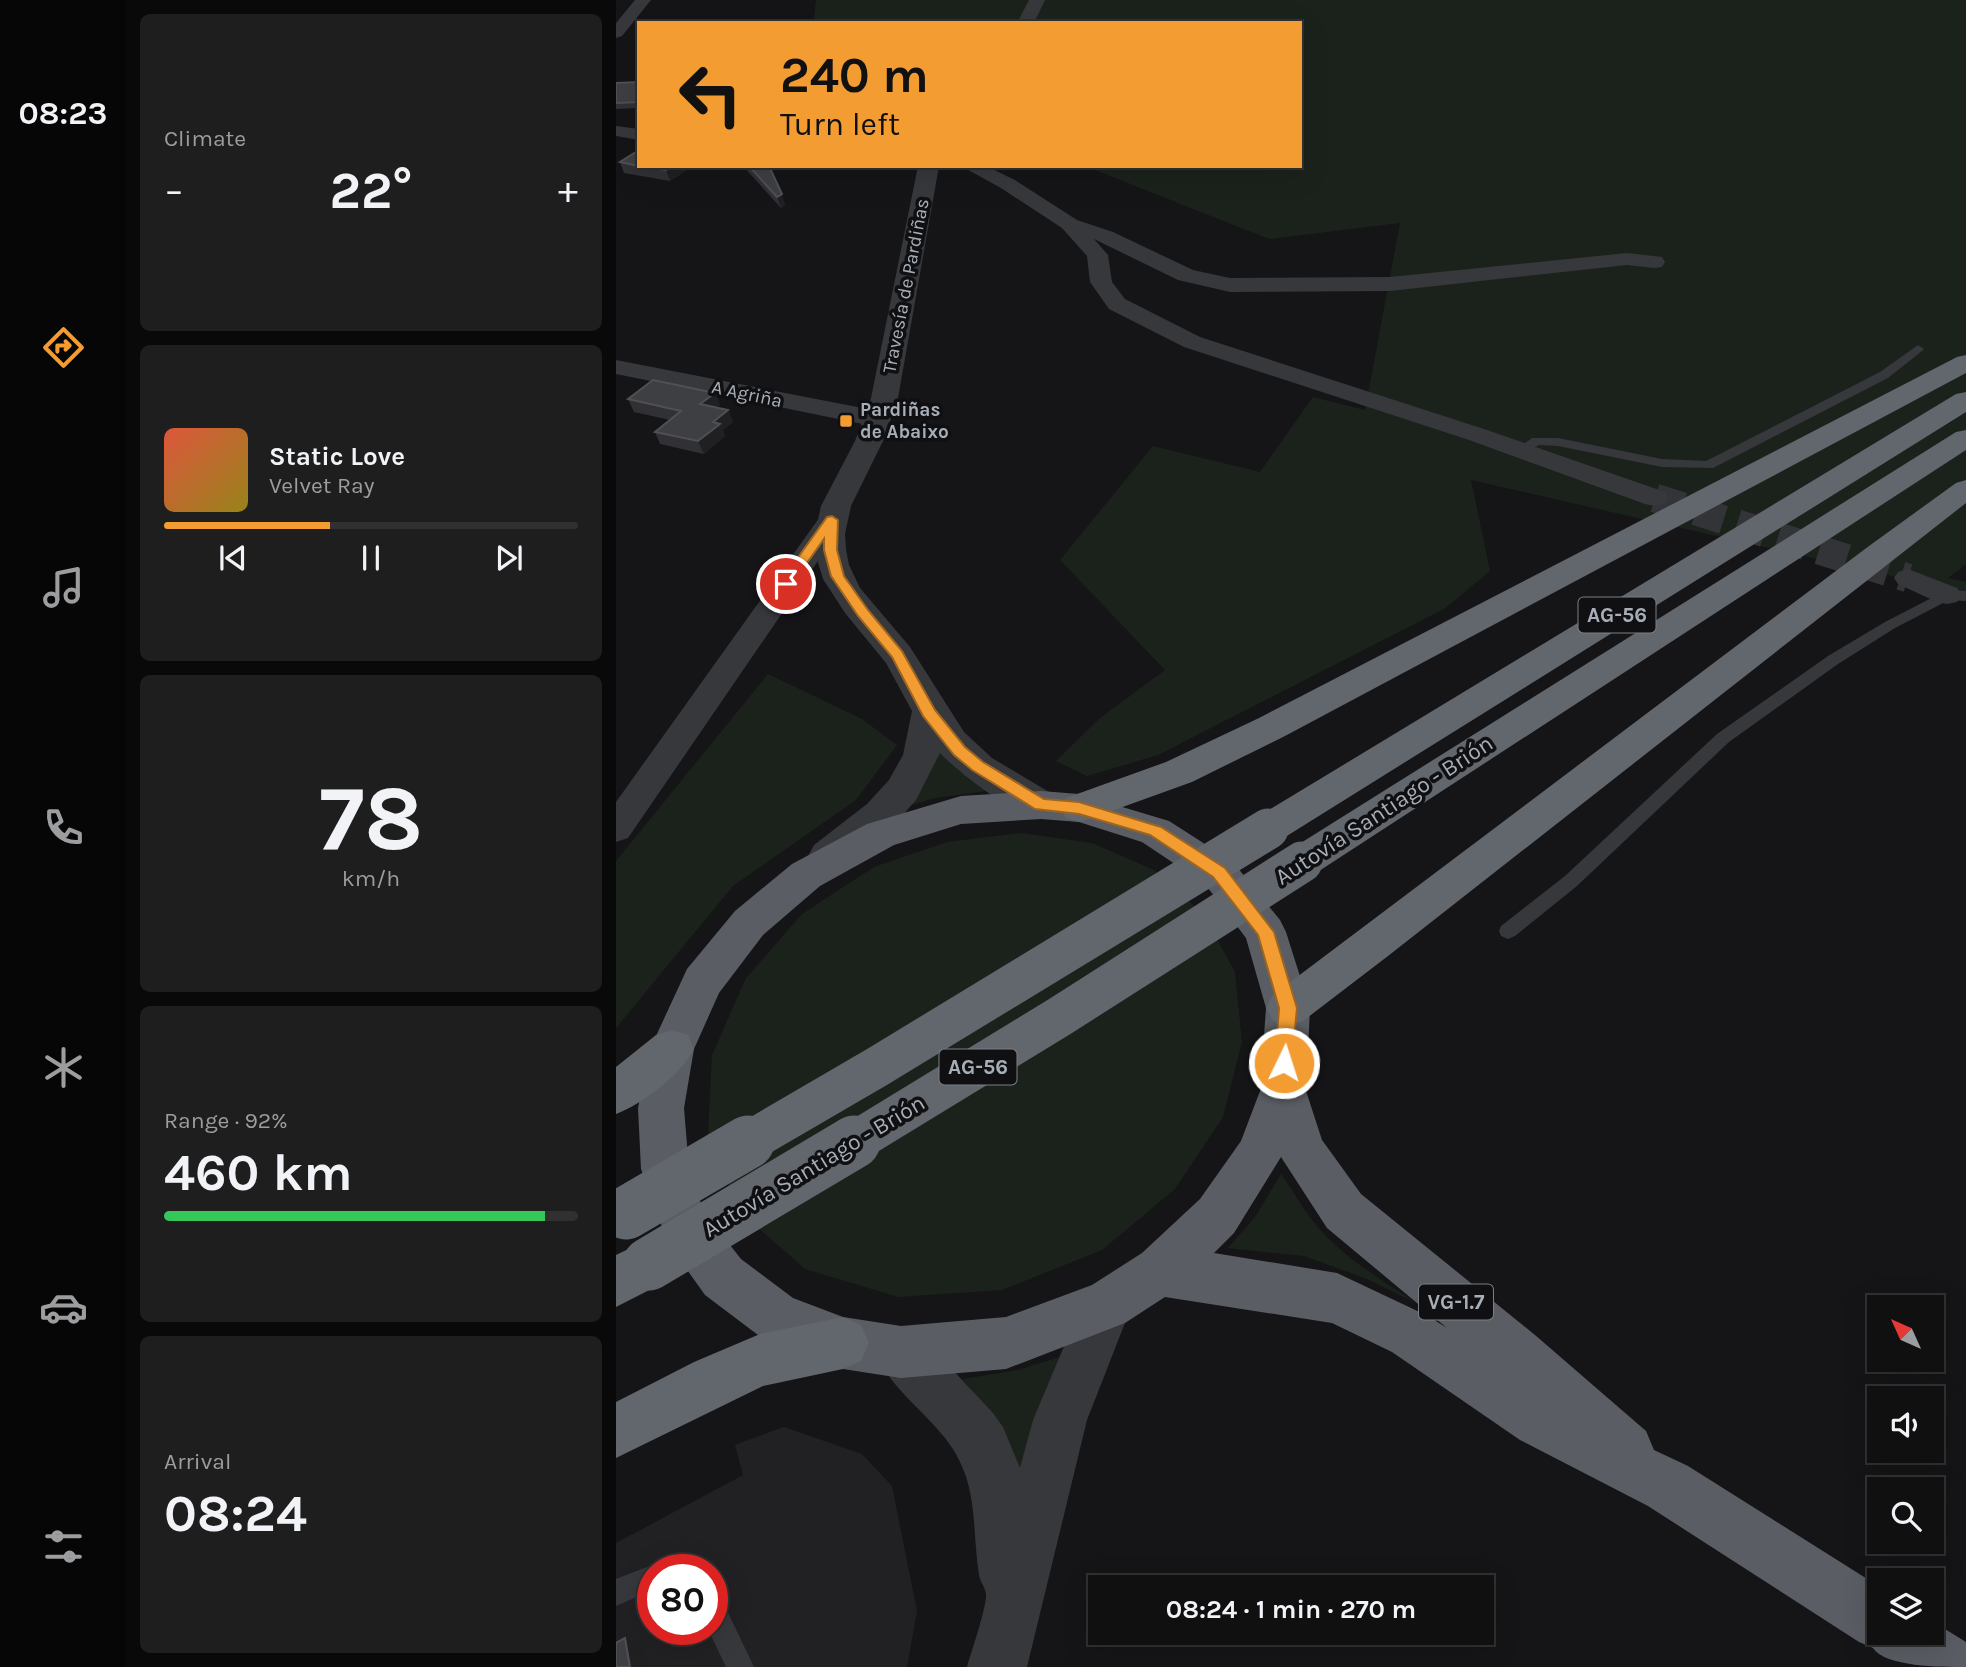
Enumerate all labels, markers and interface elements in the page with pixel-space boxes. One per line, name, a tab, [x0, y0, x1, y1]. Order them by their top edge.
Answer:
text: 240 m	[780, 47, 929, 104]
icon: left	[665, 49, 756, 140]
text: 08:23	[19, 95, 107, 132]
text: Turn left	[780, 106, 900, 143]
text: Climate	[164, 125, 246, 152]
text: 22°	[329, 160, 413, 221]
text: −	[164, 168, 184, 213]
text: +	[558, 168, 578, 213]
street label: Travesía de Pardiñas	[878, 197, 934, 375]
icon: directions	[39, 323, 88, 372]
street label: A Agriña	[710, 376, 784, 412]
place label: Pardiñas de Abaixo	[860, 399, 949, 443]
marker: Pardiñas de Abaixo	[838, 413, 854, 429]
text: Static Love	[269, 441, 405, 472]
text: Velvet Ray	[269, 472, 374, 499]
icon: previous	[214, 539, 252, 577]
icon: pause	[352, 539, 390, 577]
icon: next	[490, 539, 528, 577]
pin	[756, 554, 816, 614]
icon: music	[39, 563, 88, 612]
icon: arrive	[767, 565, 805, 603]
road number: AG-56	[1578, 598, 1656, 632]
street label: Autovía Santiago - Brión	[1270, 730, 1498, 890]
text: 78	[319, 766, 423, 872]
icon: phone	[39, 803, 88, 852]
text: km/h	[342, 865, 400, 892]
position arrow	[1247, 1026, 1321, 1100]
icon: climate	[39, 1043, 88, 1092]
road number: AG-56	[940, 1050, 1016, 1084]
street label: Autovía Santiago - Brión	[698, 1089, 930, 1243]
text: Range · 92%	[164, 1107, 288, 1134]
text: 460 km	[164, 1142, 353, 1203]
icon: car	[39, 1283, 88, 1332]
road number: VG-1.7	[1419, 1284, 1493, 1320]
north arrow	[1867, 1295, 1944, 1372]
map controls	[1867, 1295, 1944, 1645]
button: sound	[1867, 1386, 1944, 1463]
text: Arrival	[164, 1448, 231, 1475]
button: search	[1867, 1477, 1944, 1554]
text: 08:24	[164, 1483, 307, 1544]
icon: filters	[39, 1522, 88, 1571]
speed limit sign: 80	[637, 1554, 728, 1645]
button: layers	[1867, 1568, 1944, 1645]
text: 08:24 · 1 min · 270 m	[1166, 1594, 1416, 1625]

